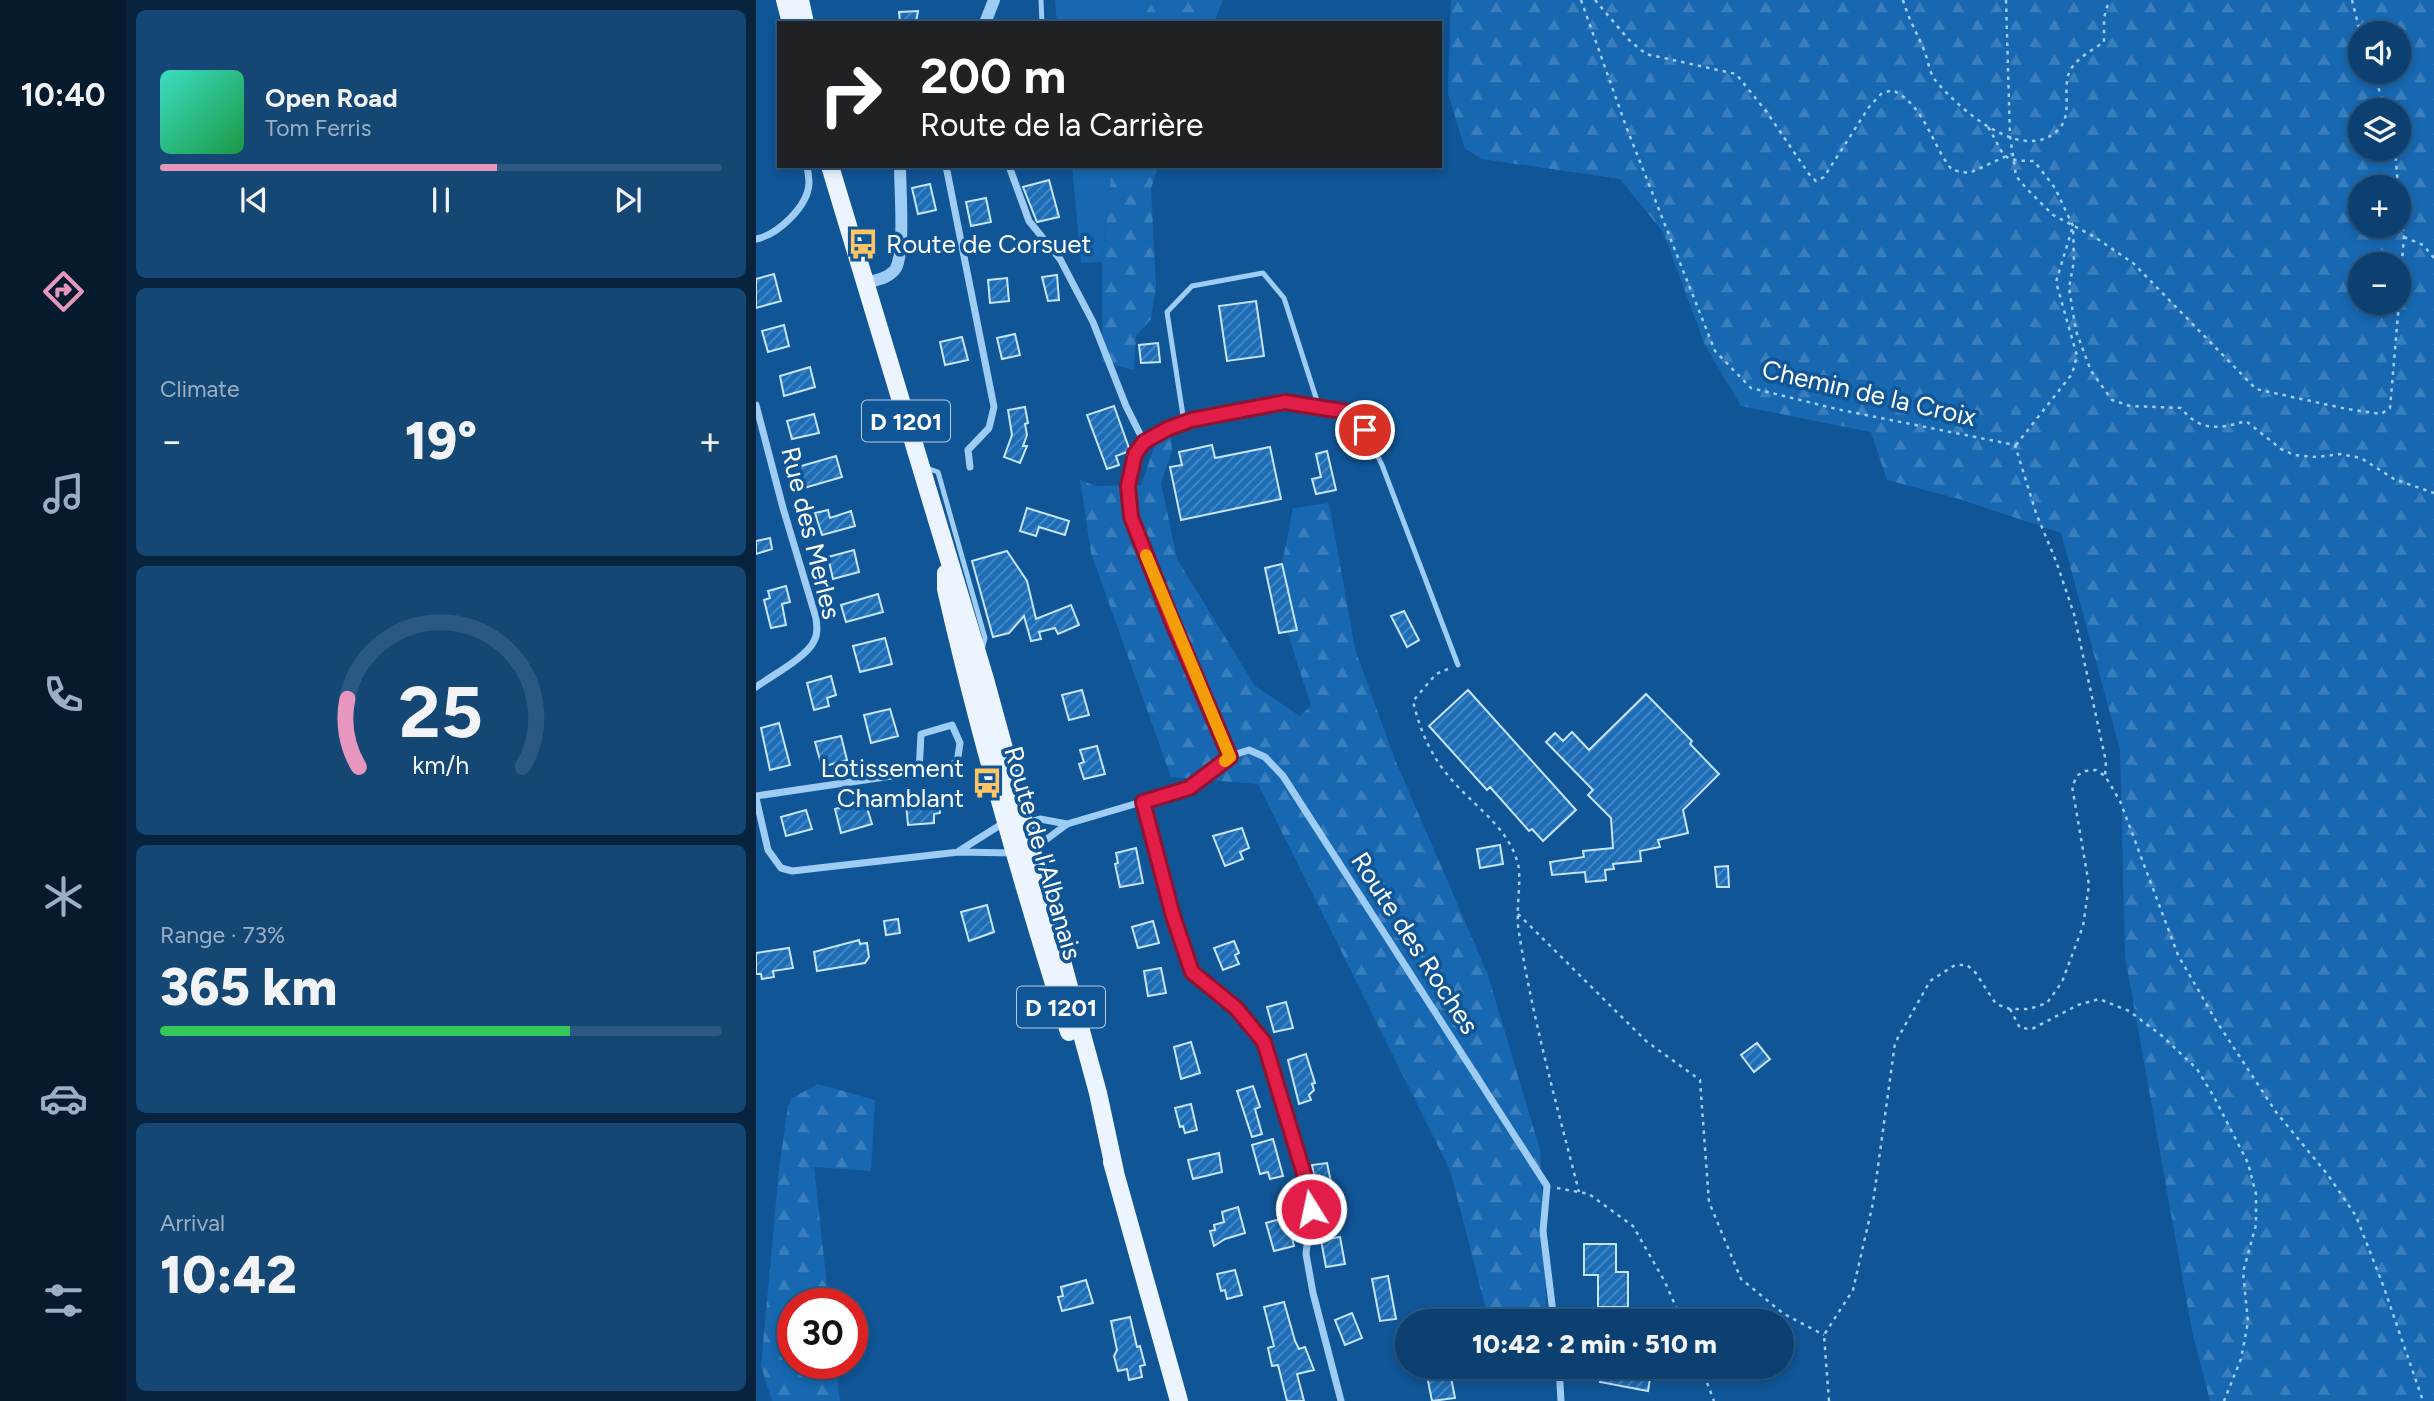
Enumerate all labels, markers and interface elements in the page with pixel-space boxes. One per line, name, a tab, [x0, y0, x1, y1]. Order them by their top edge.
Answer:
map controls	[2348, 21, 2411, 315]
button: sound	[2348, 21, 2411, 84]
text: 200 m	[920, 46, 1066, 105]
icon: right	[805, 49, 896, 140]
text: 10:40	[21, 76, 105, 114]
text: Open Road	[265, 82, 398, 114]
button: layers	[2348, 98, 2411, 161]
text: Route de la Carrière	[920, 106, 1203, 144]
text: Tom Ferris	[265, 114, 371, 142]
button: +	[2348, 175, 2411, 238]
icon: previous	[235, 181, 273, 219]
icon: pause	[422, 181, 460, 219]
icon: next	[609, 181, 647, 219]
bus stop icon: Route de Corsuet	[846, 227, 880, 261]
place label: Route de Corsuet	[886, 228, 1092, 260]
button: −	[2348, 252, 2411, 315]
icon: directions	[39, 267, 88, 316]
street label: Chemin de la Croix	[1759, 353, 1980, 433]
text: Climate	[160, 375, 239, 403]
road number: D 1201	[862, 400, 950, 442]
pin	[1335, 400, 1395, 460]
text: 19°	[405, 410, 477, 472]
icon: arrive	[1346, 411, 1384, 449]
text: −	[160, 418, 184, 464]
text: +	[698, 418, 722, 464]
street label: Rue des Merles	[774, 444, 848, 622]
icon: music	[39, 469, 88, 518]
text: 25	[399, 668, 483, 755]
icon: phone	[39, 670, 88, 719]
street label: Route de l'Albanais	[997, 742, 1089, 964]
text: km/h	[412, 749, 470, 779]
place label: Lotissement Chamblant	[820, 752, 964, 814]
bus stop icon: Lotissement Chamblant	[970, 766, 1004, 800]
street label: Route des Roches	[1344, 846, 1486, 1040]
icon: climate	[39, 872, 88, 921]
text: Range · 73%	[160, 921, 285, 949]
text: 365 km	[160, 956, 337, 1018]
road number: D 1201	[1017, 987, 1105, 1028]
icon: car	[39, 1074, 88, 1123]
position arrow	[1274, 1172, 1348, 1246]
text: Arrival	[160, 1209, 225, 1237]
text: 10:42	[160, 1244, 297, 1306]
icon: filters	[39, 1276, 88, 1325]
speed limit sign: 30	[777, 1288, 868, 1379]
text: 10:42 · 2 min · 510 m	[1472, 1328, 1717, 1360]

